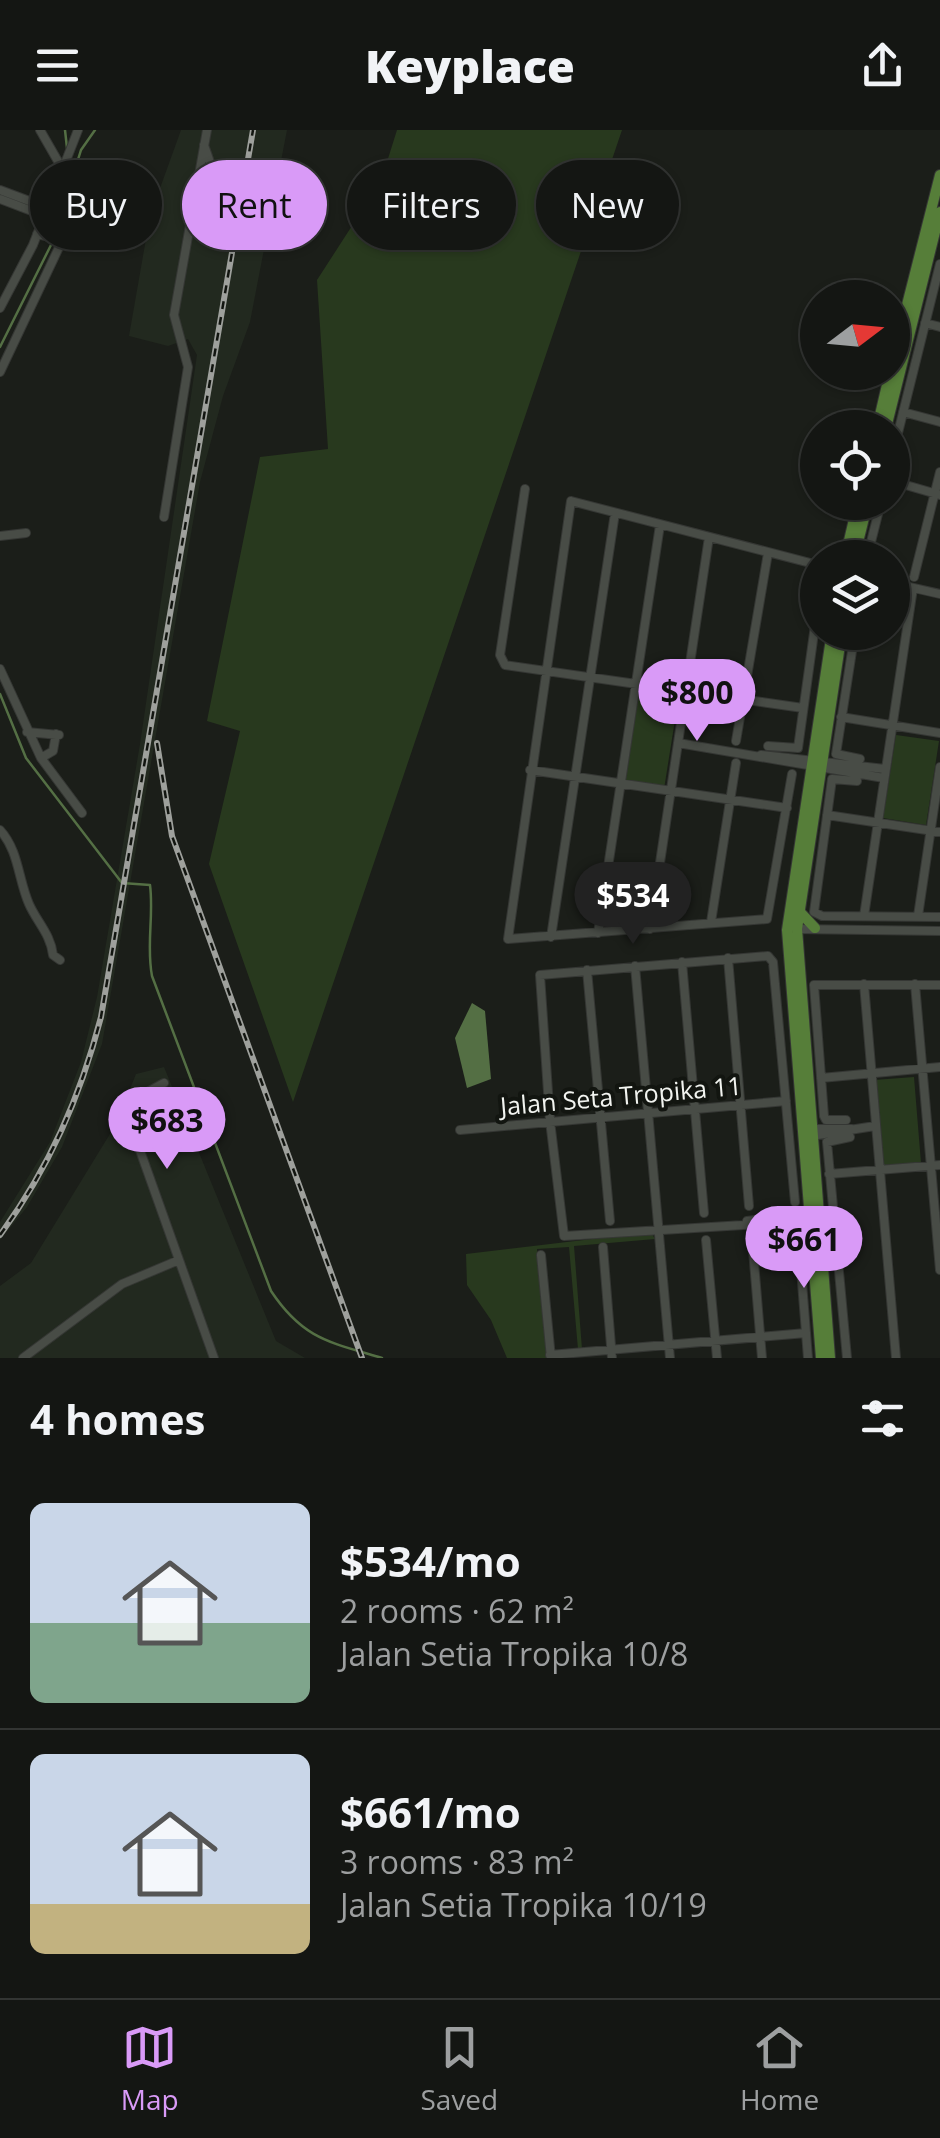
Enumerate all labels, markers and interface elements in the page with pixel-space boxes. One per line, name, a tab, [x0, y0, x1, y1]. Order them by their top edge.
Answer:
text: Keyplace	[365, 35, 575, 96]
icon: menu	[30, 38, 85, 93]
icon: share	[855, 38, 910, 93]
chip: Buy	[30, 160, 162, 250]
chip: Rent	[182, 160, 327, 250]
chip: Filters	[347, 160, 516, 250]
chip: New	[536, 160, 679, 250]
north arrow	[800, 280, 910, 390]
map controls	[800, 280, 910, 650]
button: locate	[800, 410, 910, 520]
button: layers	[800, 540, 910, 650]
pin: $800	[638, 659, 756, 744]
text: $800	[660, 670, 734, 713]
pin: $534	[574, 862, 692, 947]
text: $534	[596, 873, 670, 916]
street label: Jalan Seta Tropika 11	[497, 1068, 743, 1123]
pin: $683	[108, 1087, 226, 1172]
text: $683	[130, 1098, 204, 1141]
pin: $661	[745, 1206, 863, 1291]
text: $661	[767, 1217, 841, 1260]
text: 4 homes	[30, 1390, 205, 1447]
icon: filters	[855, 1391, 910, 1446]
text: $534/mo	[340, 1532, 521, 1589]
icon: home	[110, 1543, 230, 1663]
text: 2 rooms · 62 m²	[340, 1589, 574, 1632]
text: Jalan Setia Tropika 10/8	[340, 1632, 688, 1675]
text: $661/mo	[340, 1783, 521, 1840]
icon: home	[110, 1794, 230, 1914]
text: 3 rooms · 83 m²	[340, 1840, 574, 1883]
text: Jalan Setia Tropika 10/19	[340, 1883, 707, 1926]
tab: Map	[121, 2020, 179, 2118]
tab: Saved	[420, 2020, 498, 2118]
tab: Home	[740, 2020, 819, 2118]

